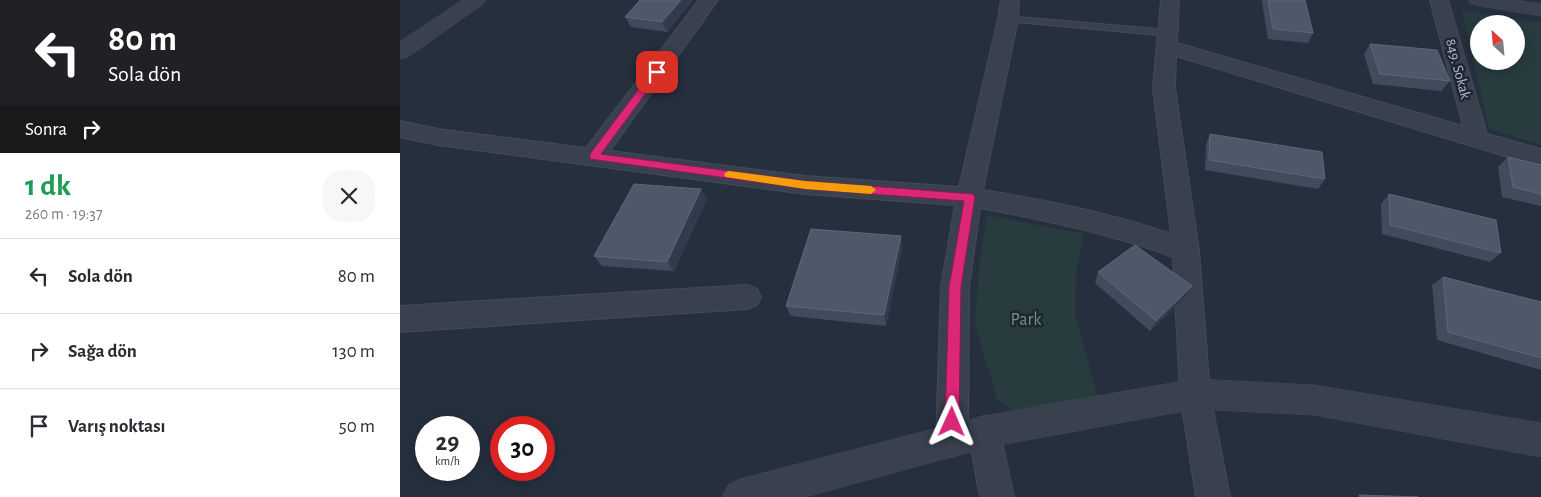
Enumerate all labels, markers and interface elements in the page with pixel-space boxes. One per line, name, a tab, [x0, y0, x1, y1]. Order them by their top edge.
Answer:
north arrow	[1470, 15, 1525, 70]
map controls	[1470, 15, 1525, 70]
icon: left	[25, 20, 90, 85]
text: 80 m	[108, 22, 177, 57]
street label: 849. Sokak	[1443, 37, 1473, 101]
pin	[636, 51, 678, 93]
icon: arrive	[643, 58, 671, 86]
text: Sola dön	[108, 63, 181, 85]
icon: right	[77, 115, 105, 143]
text: Sonra	[25, 120, 67, 139]
button: close	[323, 170, 375, 222]
text: 1 dk	[25, 171, 71, 201]
text: 260 m · 19:37	[25, 206, 103, 222]
icon: left	[25, 262, 53, 290]
text: Sola dön	[68, 267, 133, 286]
text: 80 m	[338, 267, 375, 286]
park label: Park	[1010, 311, 1042, 329]
icon: right	[25, 337, 53, 365]
text: Sağa dön	[68, 342, 137, 361]
text: 130 m	[332, 342, 375, 361]
position arrow	[925, 395, 977, 447]
icon: arrive	[25, 412, 53, 440]
speed limit sign: 30	[490, 416, 555, 481]
text: Varış noktası	[68, 417, 166, 436]
text: 50 m	[339, 417, 375, 436]
text: 29	[436, 430, 459, 455]
text: km/h	[435, 455, 460, 467]

